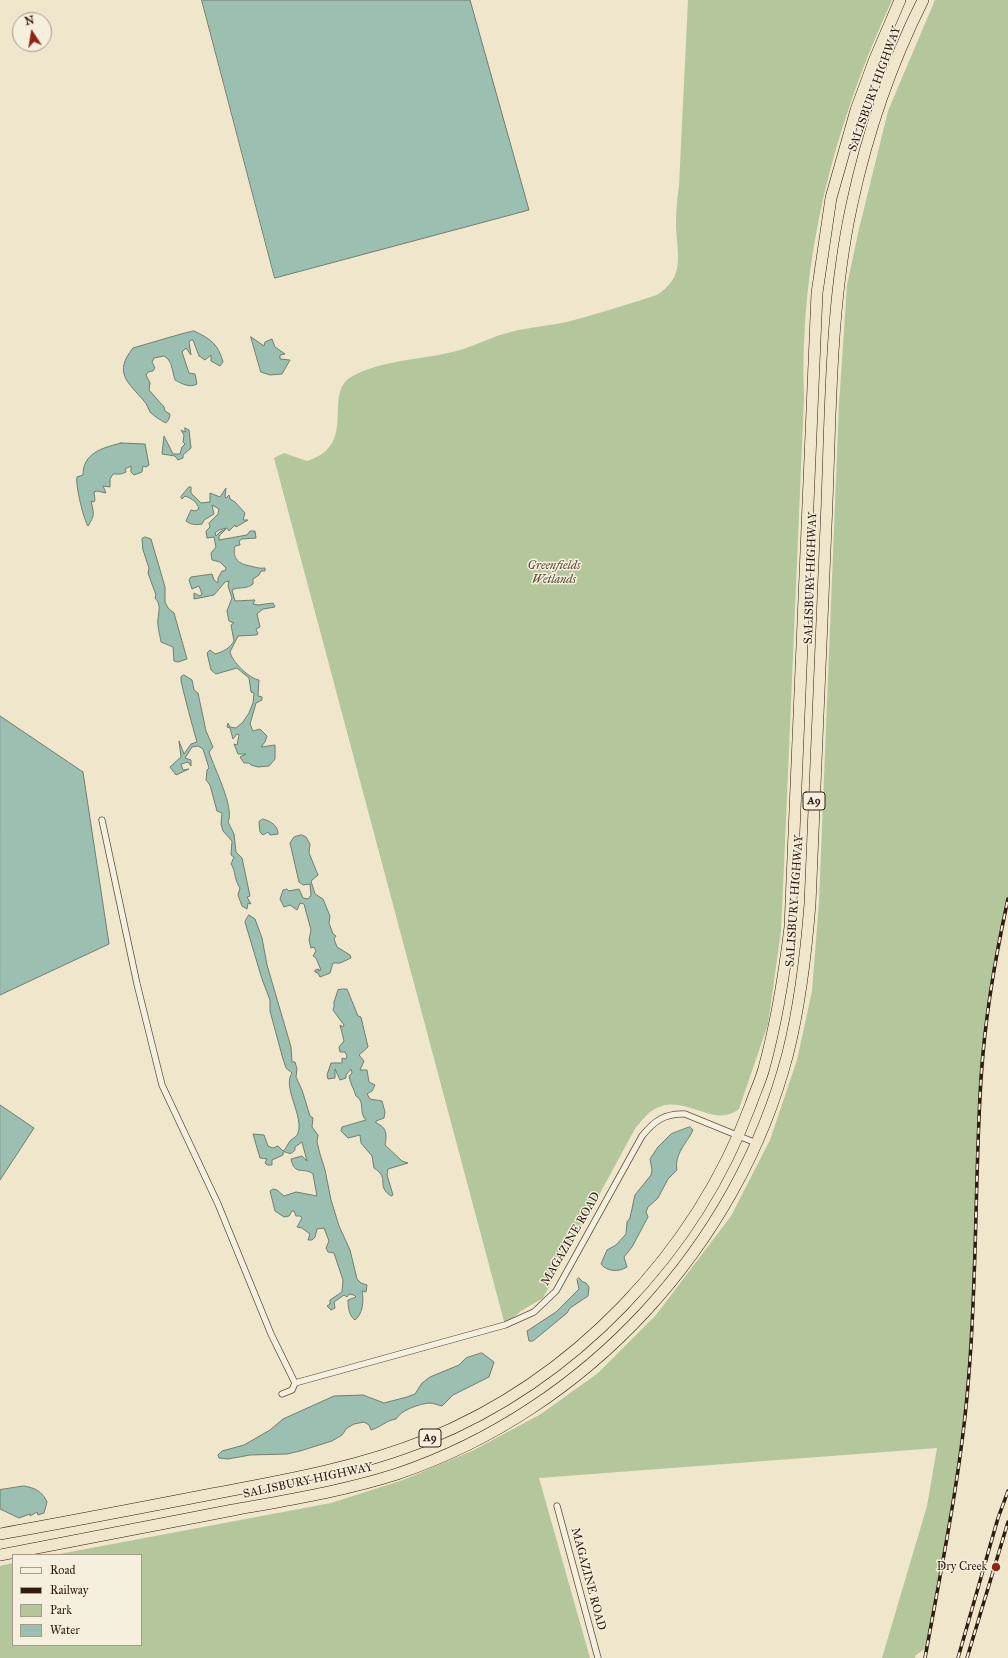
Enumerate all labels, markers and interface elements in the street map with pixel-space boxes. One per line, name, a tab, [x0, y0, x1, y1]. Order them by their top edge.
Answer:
north arrow	[12, 12, 52, 52]
text: N	[24, 13, 36, 28]
street label: SALISBURY HIGHWAY	[846, 24, 904, 154]
street label: SALISBURY HIGHWAY	[801, 512, 821, 644]
park label: Greenfields Wetlands	[528, 559, 580, 587]
road number: A9	[803, 792, 825, 810]
street label: SALISBURY HIGHWAY	[783, 834, 807, 968]
street label: MAGAZINE ROAD	[538, 1190, 604, 1288]
road number: A9	[419, 1429, 441, 1447]
street label: SALISBURY HIGHWAY	[242, 1460, 374, 1502]
street label: MAGAZINE ROAD	[567, 1526, 609, 1632]
legend	[12, 1554, 142, 1646]
place label: Dry Creek	[937, 1560, 987, 1574]
marker: Dry Creek	[990, 1561, 1002, 1573]
text: Road	[50, 1563, 76, 1577]
text: Railway	[50, 1583, 88, 1597]
text: Park	[50, 1603, 72, 1617]
text: Water	[50, 1623, 80, 1637]

